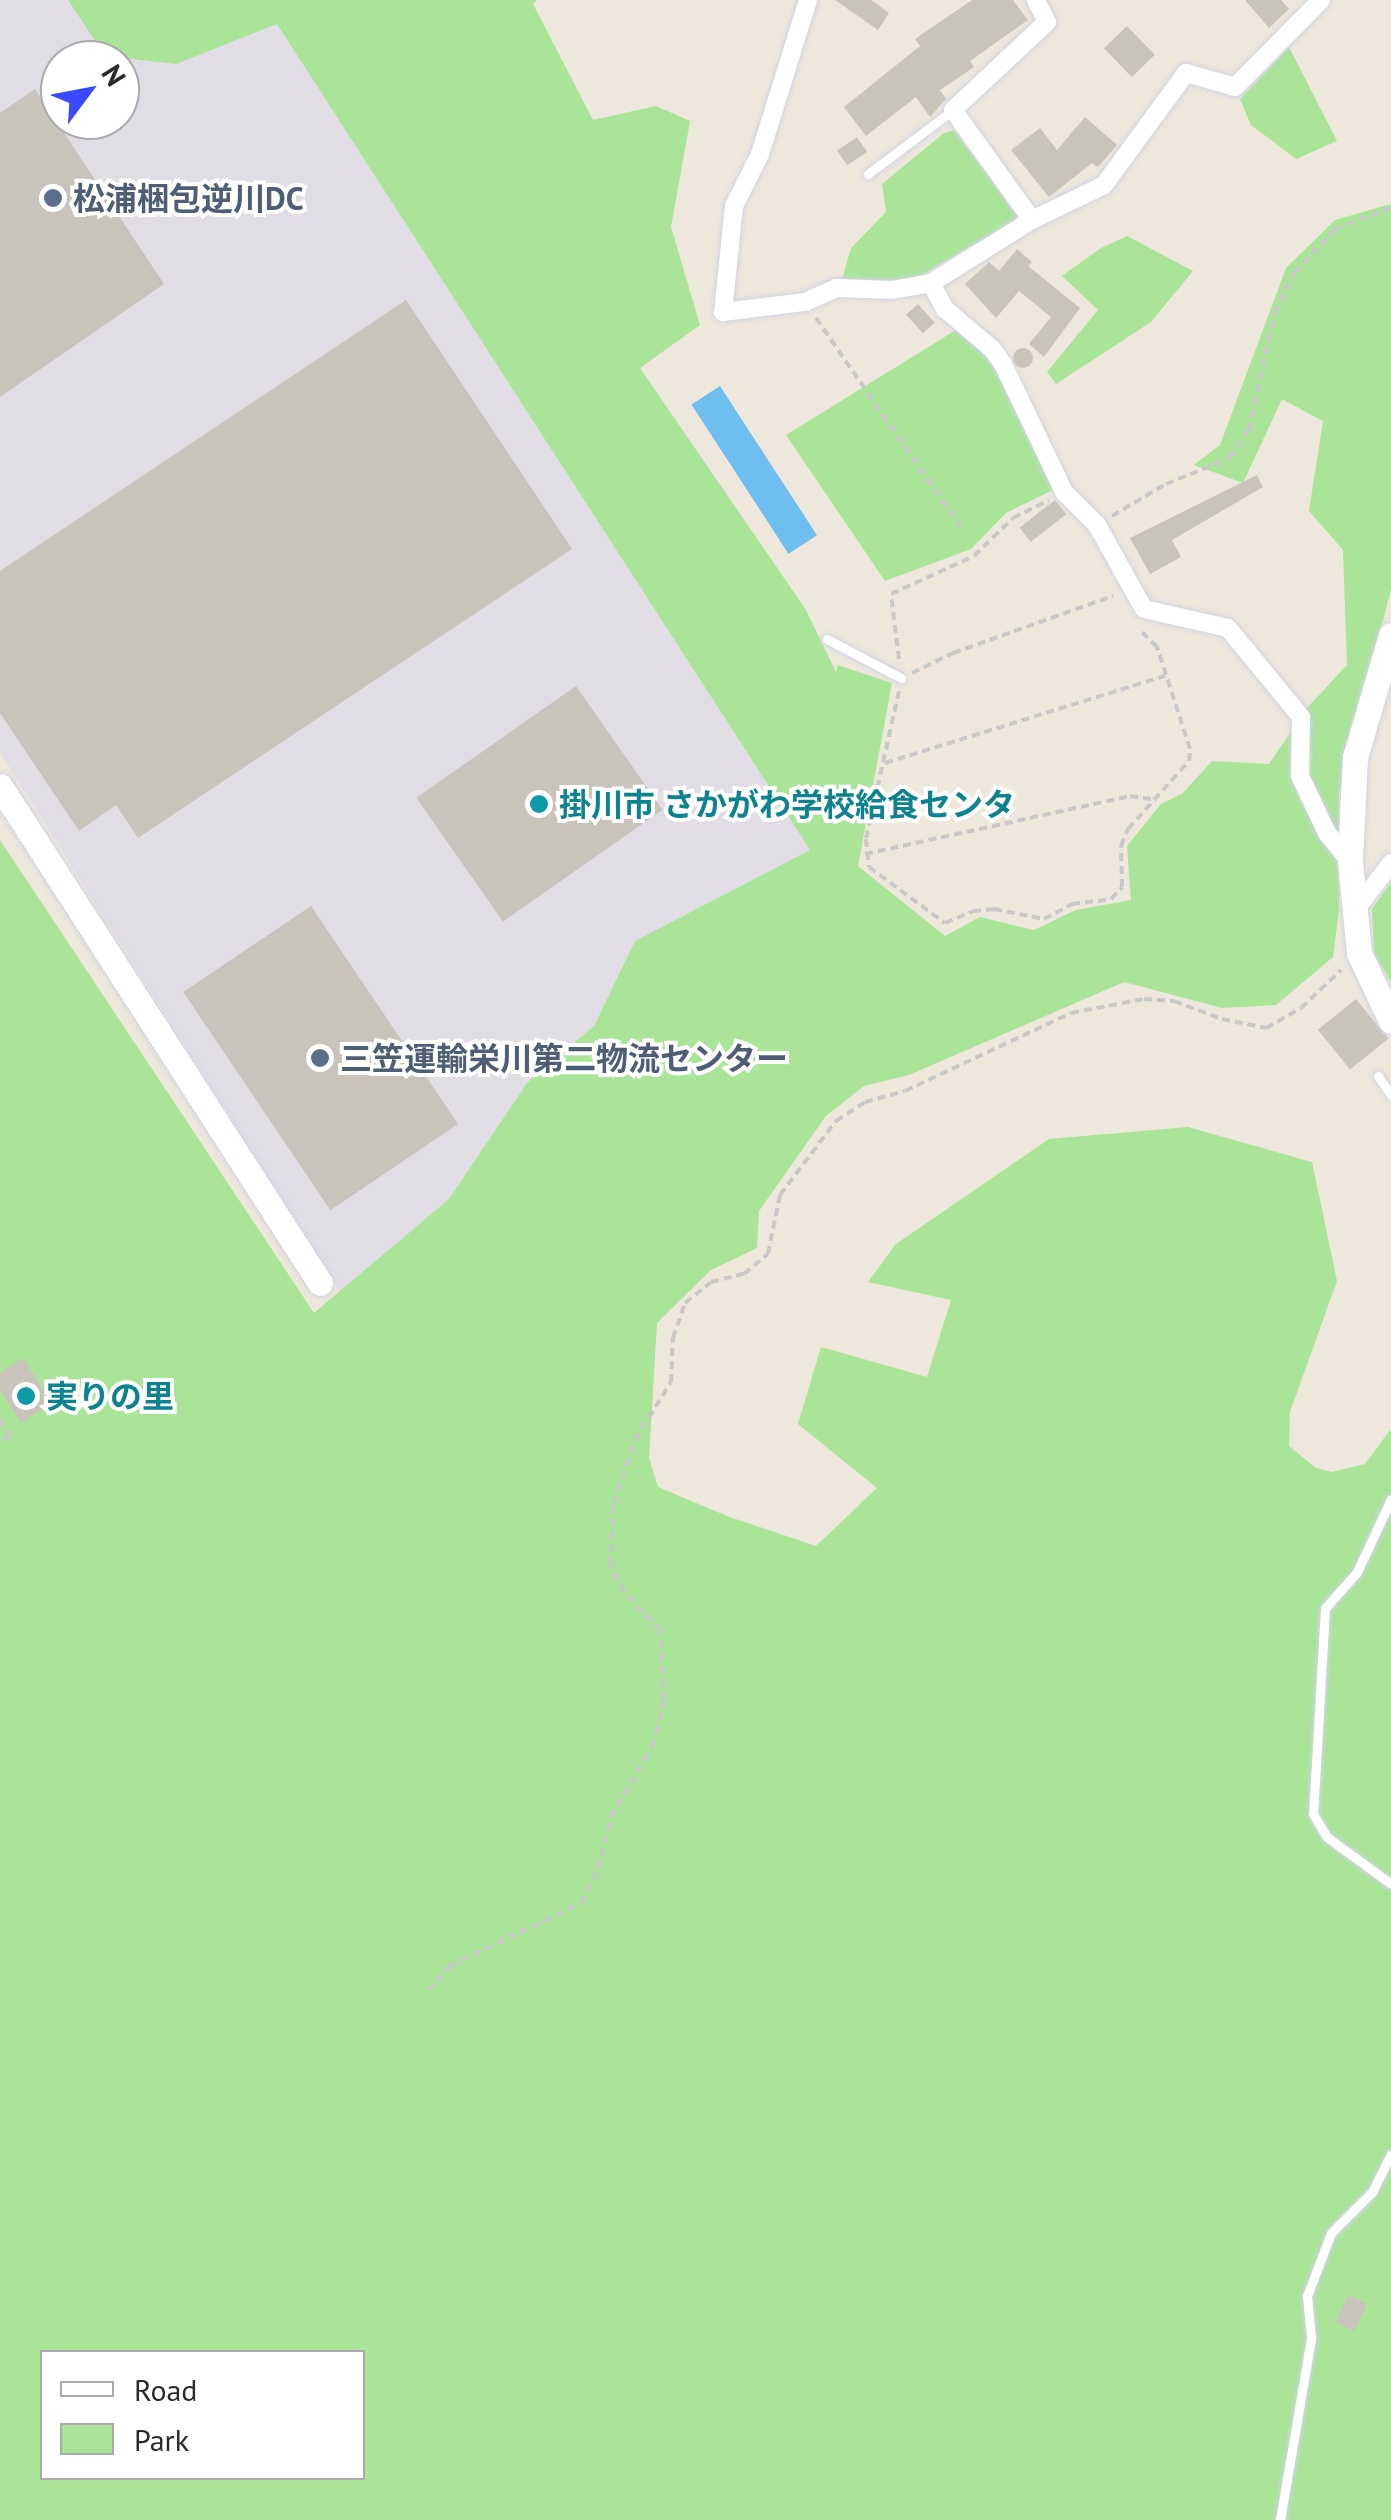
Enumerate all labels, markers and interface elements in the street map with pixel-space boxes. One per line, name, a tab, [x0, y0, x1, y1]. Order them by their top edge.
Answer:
north arrow	[40, 40, 140, 140]
text: N	[94, 57, 135, 93]
place label: 松浦梱包逆川DC	[73, 179, 304, 217]
marker: 松浦梱包逆川DC	[42, 187, 64, 209]
place label: 掛川市 さかがわ学校給食センタ	[559, 785, 1015, 823]
marker: 掛川市 さかがわ学校給食センタ	[528, 793, 550, 815]
place label: 三笠運輸栄川第二物流センター	[340, 1039, 788, 1077]
marker: 三笠運輸栄川第二物流センター	[309, 1047, 331, 1069]
place label: 実りの里	[46, 1377, 174, 1415]
marker: 実りの里	[15, 1385, 37, 1407]
legend	[40, 2350, 365, 2480]
text: Road	[134, 2370, 198, 2409]
text: Park	[134, 2420, 189, 2459]

